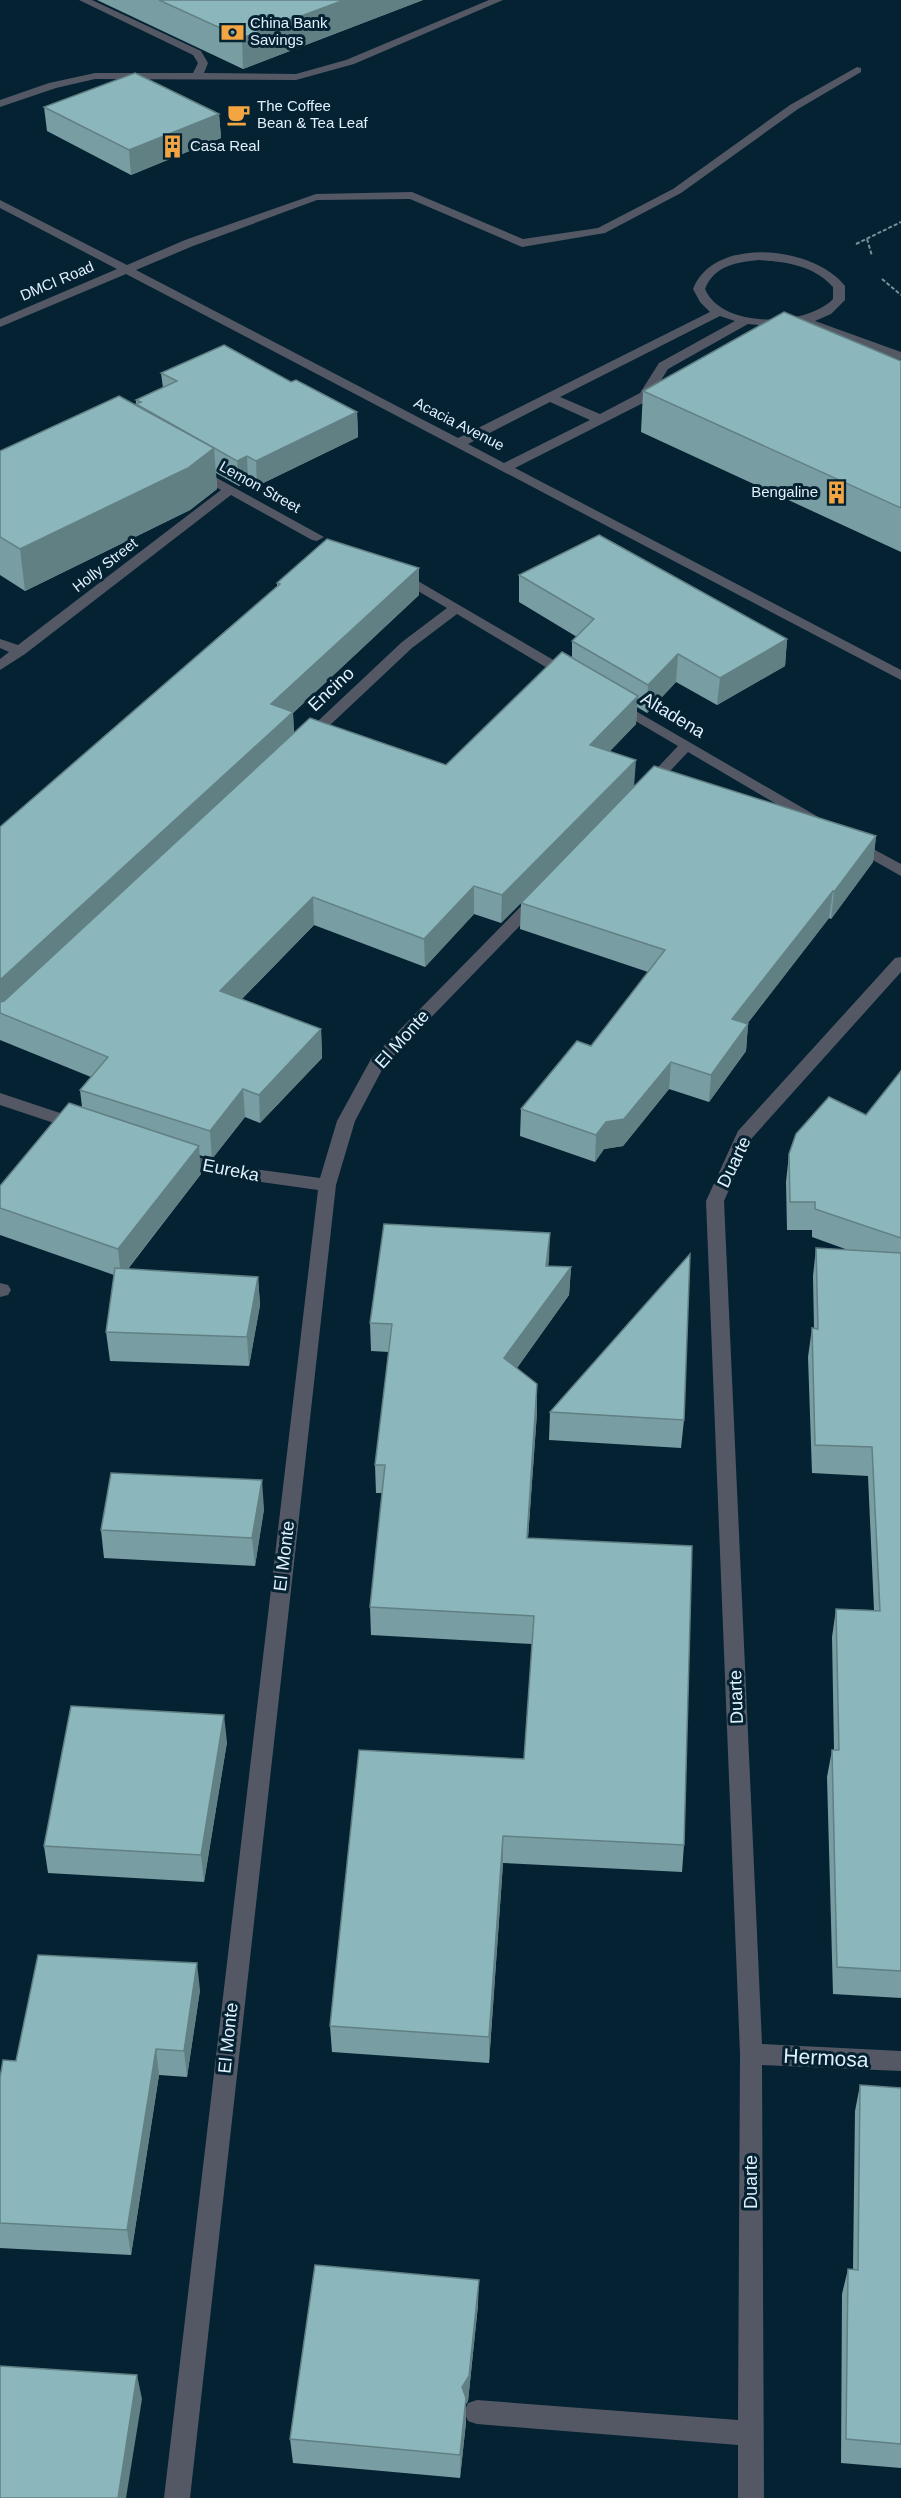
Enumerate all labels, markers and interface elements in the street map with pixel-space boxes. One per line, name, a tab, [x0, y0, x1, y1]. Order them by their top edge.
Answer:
place label: China Bank Savings	[250, 14, 328, 48]
bank icon: China Bank Savings	[219, 19, 245, 45]
place label: The Coffee Bean & Tea Leaf	[257, 97, 368, 131]
cafe icon: The Coffee Bean & Tea Leaf	[226, 102, 252, 128]
building icon: Casa Real	[159, 133, 185, 159]
place label: Casa Real	[190, 137, 260, 154]
street label: DMCI Road	[17, 257, 96, 304]
street label: Acacia Avenue	[411, 394, 507, 454]
street label: Lemon Street	[217, 457, 304, 516]
building icon: Bengaline	[823, 479, 849, 505]
place label: Bengaline	[751, 483, 818, 500]
street label: Holly Street	[69, 534, 141, 595]
street label: Encino	[304, 663, 358, 715]
street label: Altadena	[637, 688, 709, 742]
street label: El Monte	[371, 1006, 433, 1072]
street label: Duarte	[713, 1133, 755, 1191]
street label: Eureka	[201, 1155, 262, 1185]
street label: El Monte	[270, 1520, 298, 1592]
street label: Duarte	[725, 1670, 747, 1724]
street label: El Monte	[214, 2002, 242, 2074]
street label: Hermosa	[783, 2044, 869, 2071]
street label: Duarte	[741, 2155, 761, 2209]

